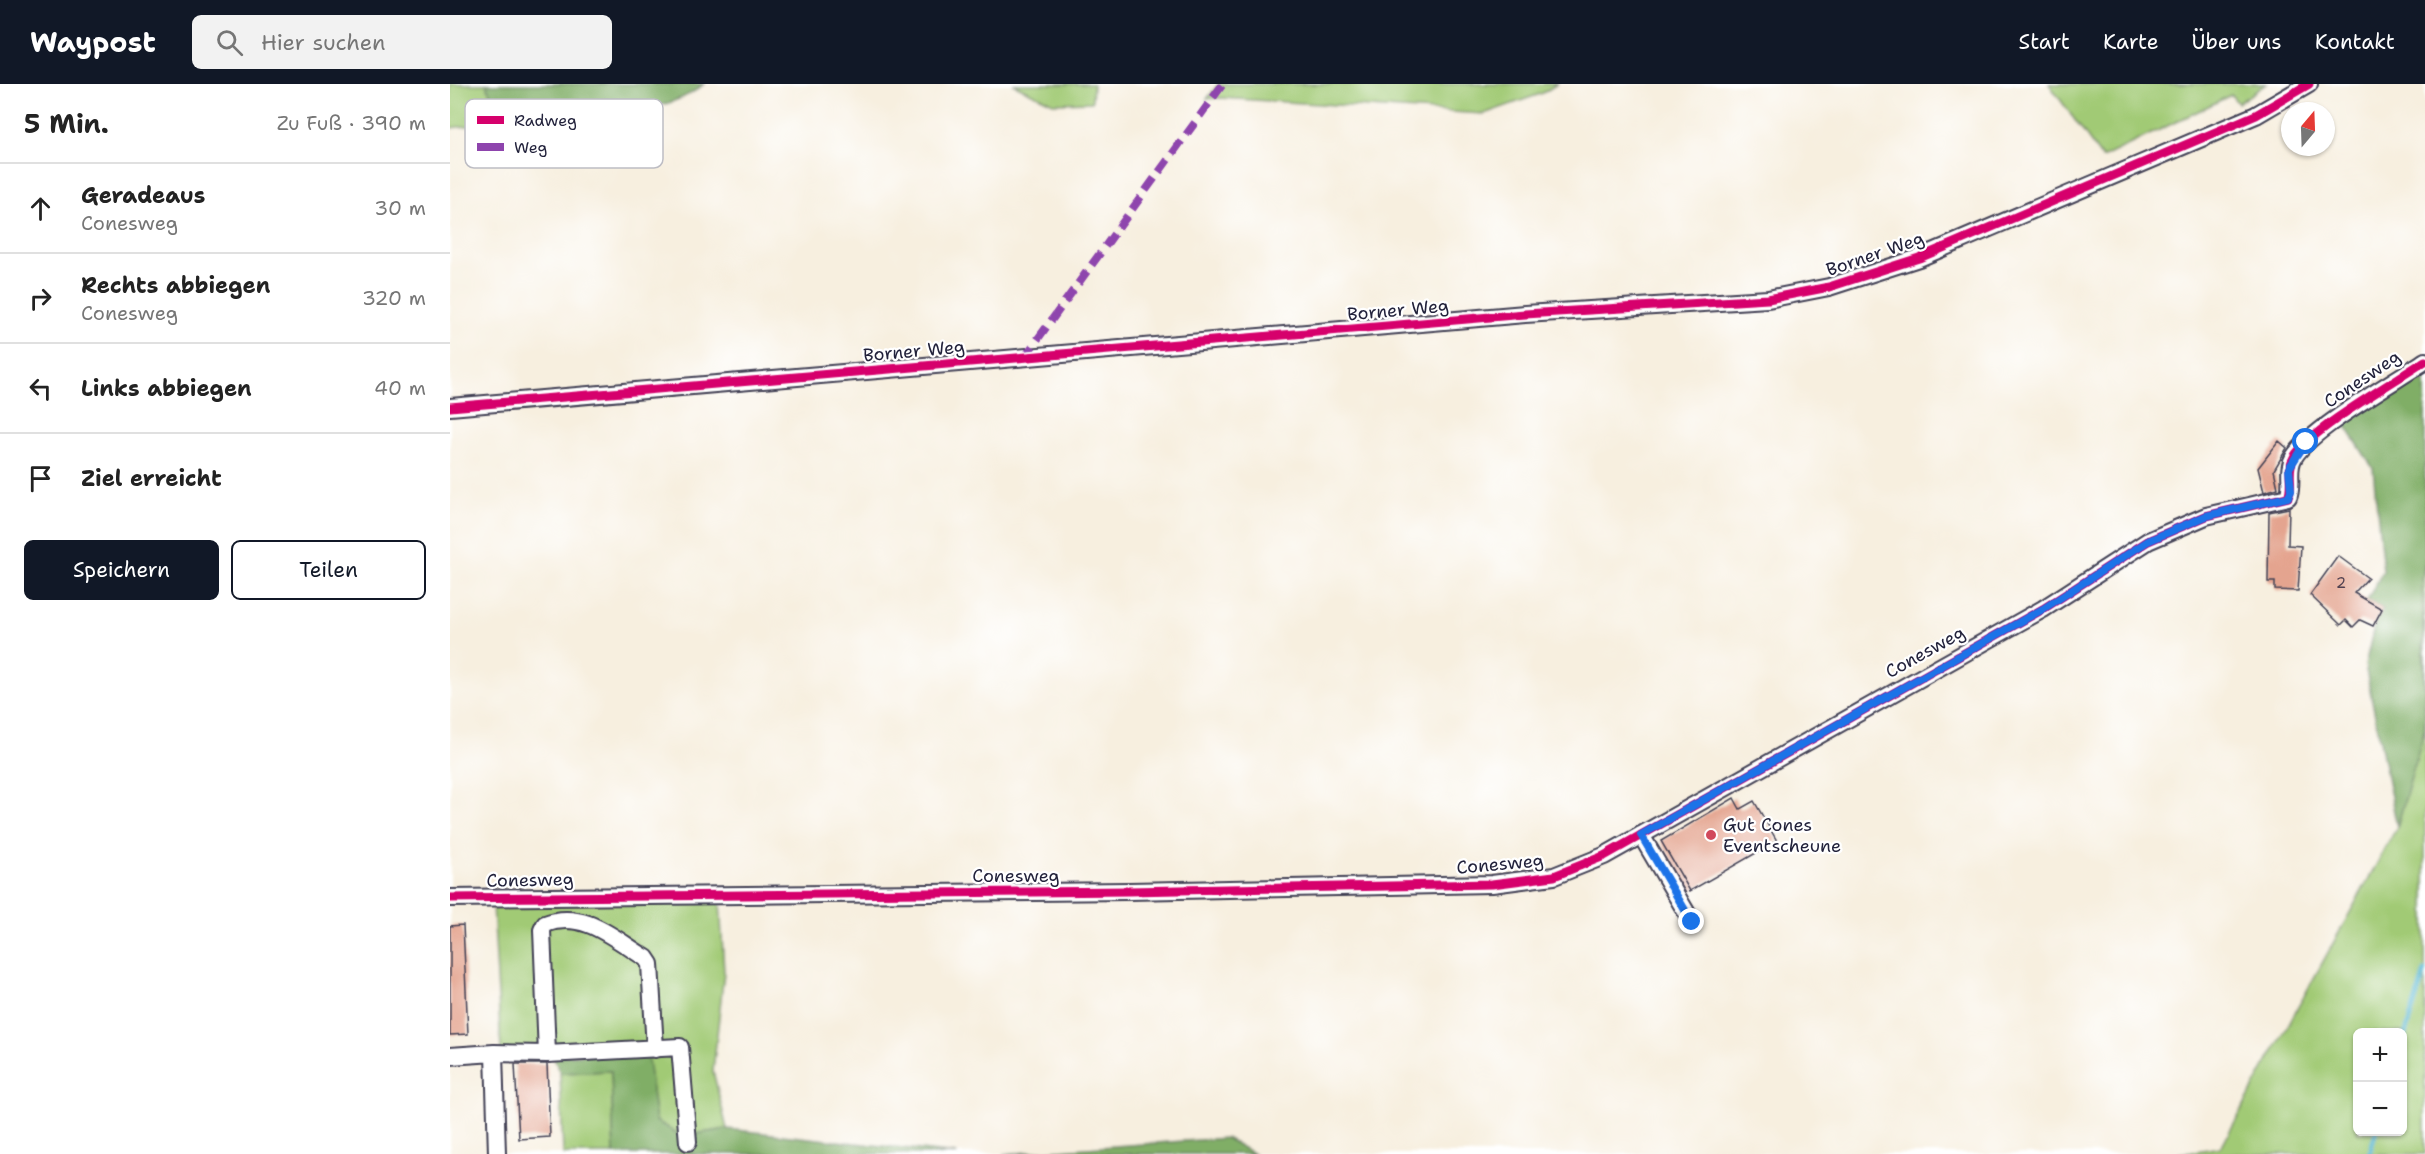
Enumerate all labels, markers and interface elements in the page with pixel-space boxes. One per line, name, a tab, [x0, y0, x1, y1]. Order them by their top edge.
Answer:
search box	[192, 15, 612, 69]
text: Waypost	[30, 23, 156, 61]
icon: search	[213, 26, 246, 59]
text: Hier suchen	[261, 28, 385, 57]
text: Start	[2019, 28, 2070, 56]
text: Karte	[2103, 28, 2159, 56]
text: Über uns	[2192, 28, 2282, 56]
text: Kontakt	[2315, 28, 2395, 56]
legend	[465, 99, 663, 168]
north arrow	[2281, 102, 2335, 156]
text: 5 Min.	[24, 106, 109, 141]
text: Zu Fuß · 390 m	[277, 110, 426, 136]
text: Radweg	[514, 110, 577, 131]
text: Weg	[514, 137, 548, 158]
text: Geradeaus	[81, 181, 205, 210]
icon: ahead	[24, 192, 57, 225]
text: 30 m	[374, 195, 426, 221]
text: Conesweg	[81, 210, 178, 236]
street label: Borner Weg	[1823, 226, 1927, 282]
text: Rechts abbiegen	[81, 271, 270, 300]
icon: right	[24, 282, 57, 315]
text: 320 m	[362, 285, 426, 311]
street label: Borner Weg	[1346, 294, 1450, 326]
text: Conesweg	[81, 300, 178, 326]
street label: Borner Weg	[862, 335, 966, 367]
street label: Conesweg	[2319, 345, 2405, 413]
icon: left	[24, 372, 57, 405]
text: Links abbiegen	[81, 374, 252, 403]
text: 40 m	[374, 375, 426, 401]
route start	[2292, 428, 2318, 454]
icon: arrive	[24, 462, 57, 495]
text: Ziel erreicht	[81, 464, 222, 493]
button: Speichern	[24, 540, 219, 600]
button: Teilen	[231, 540, 426, 600]
house number: 2	[2336, 573, 2346, 593]
street label: Conesweg	[1881, 620, 1969, 684]
place label: Gut Cones Eventscheune	[1723, 813, 1841, 858]
marker: Gut Cones Eventscheune	[1704, 828, 1718, 842]
street label: Conesweg	[1455, 848, 1545, 880]
street label: Conesweg	[972, 864, 1060, 888]
street label: Conesweg	[486, 867, 574, 893]
route end	[1678, 908, 1704, 934]
map controls	[2353, 1028, 2407, 1136]
button: +	[2353, 1028, 2407, 1082]
button: −	[2353, 1082, 2407, 1136]

